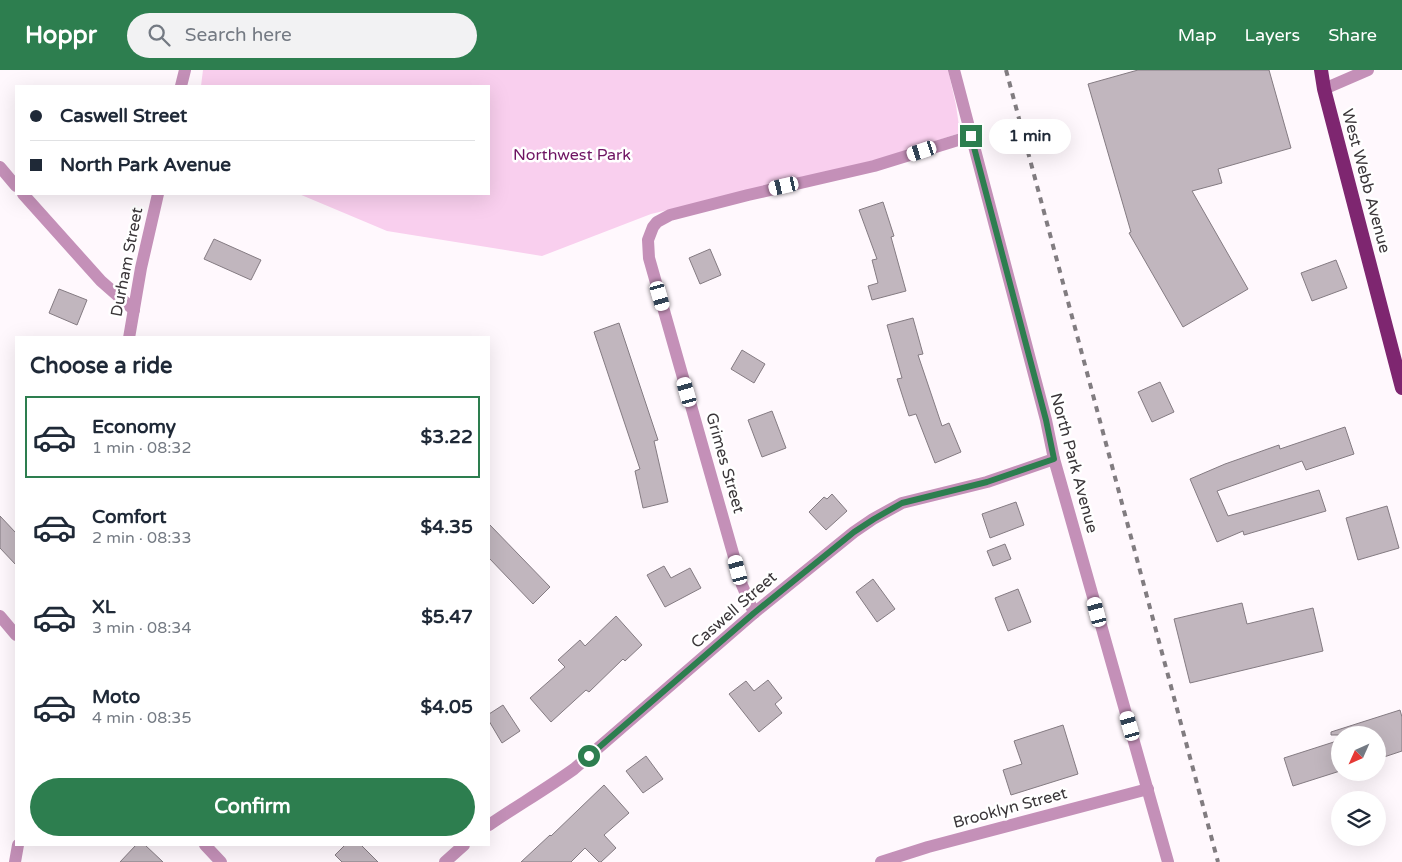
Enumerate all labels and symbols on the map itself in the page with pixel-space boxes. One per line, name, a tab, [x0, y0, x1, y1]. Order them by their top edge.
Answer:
street label: West Webb Avenue	[1337, 107, 1395, 255]
callout: 1 min	[988, 118, 1071, 154]
route end	[960, 125, 982, 147]
car	[905, 139, 938, 163]
park label: Northwest Park	[513, 145, 631, 165]
car	[767, 175, 800, 197]
street label: Durham Street	[107, 206, 147, 318]
car	[648, 280, 671, 312]
car	[675, 376, 698, 408]
street label: North Park Avenue	[1046, 391, 1102, 535]
street label: Grimes Street	[701, 410, 749, 516]
car	[726, 554, 749, 586]
street label: Caswell Street	[687, 567, 781, 653]
car	[1085, 596, 1108, 628]
car	[1118, 710, 1141, 742]
north arrow	[1331, 726, 1386, 781]
route start	[578, 745, 600, 767]
street label: Brooklyn Street	[951, 783, 1069, 833]

